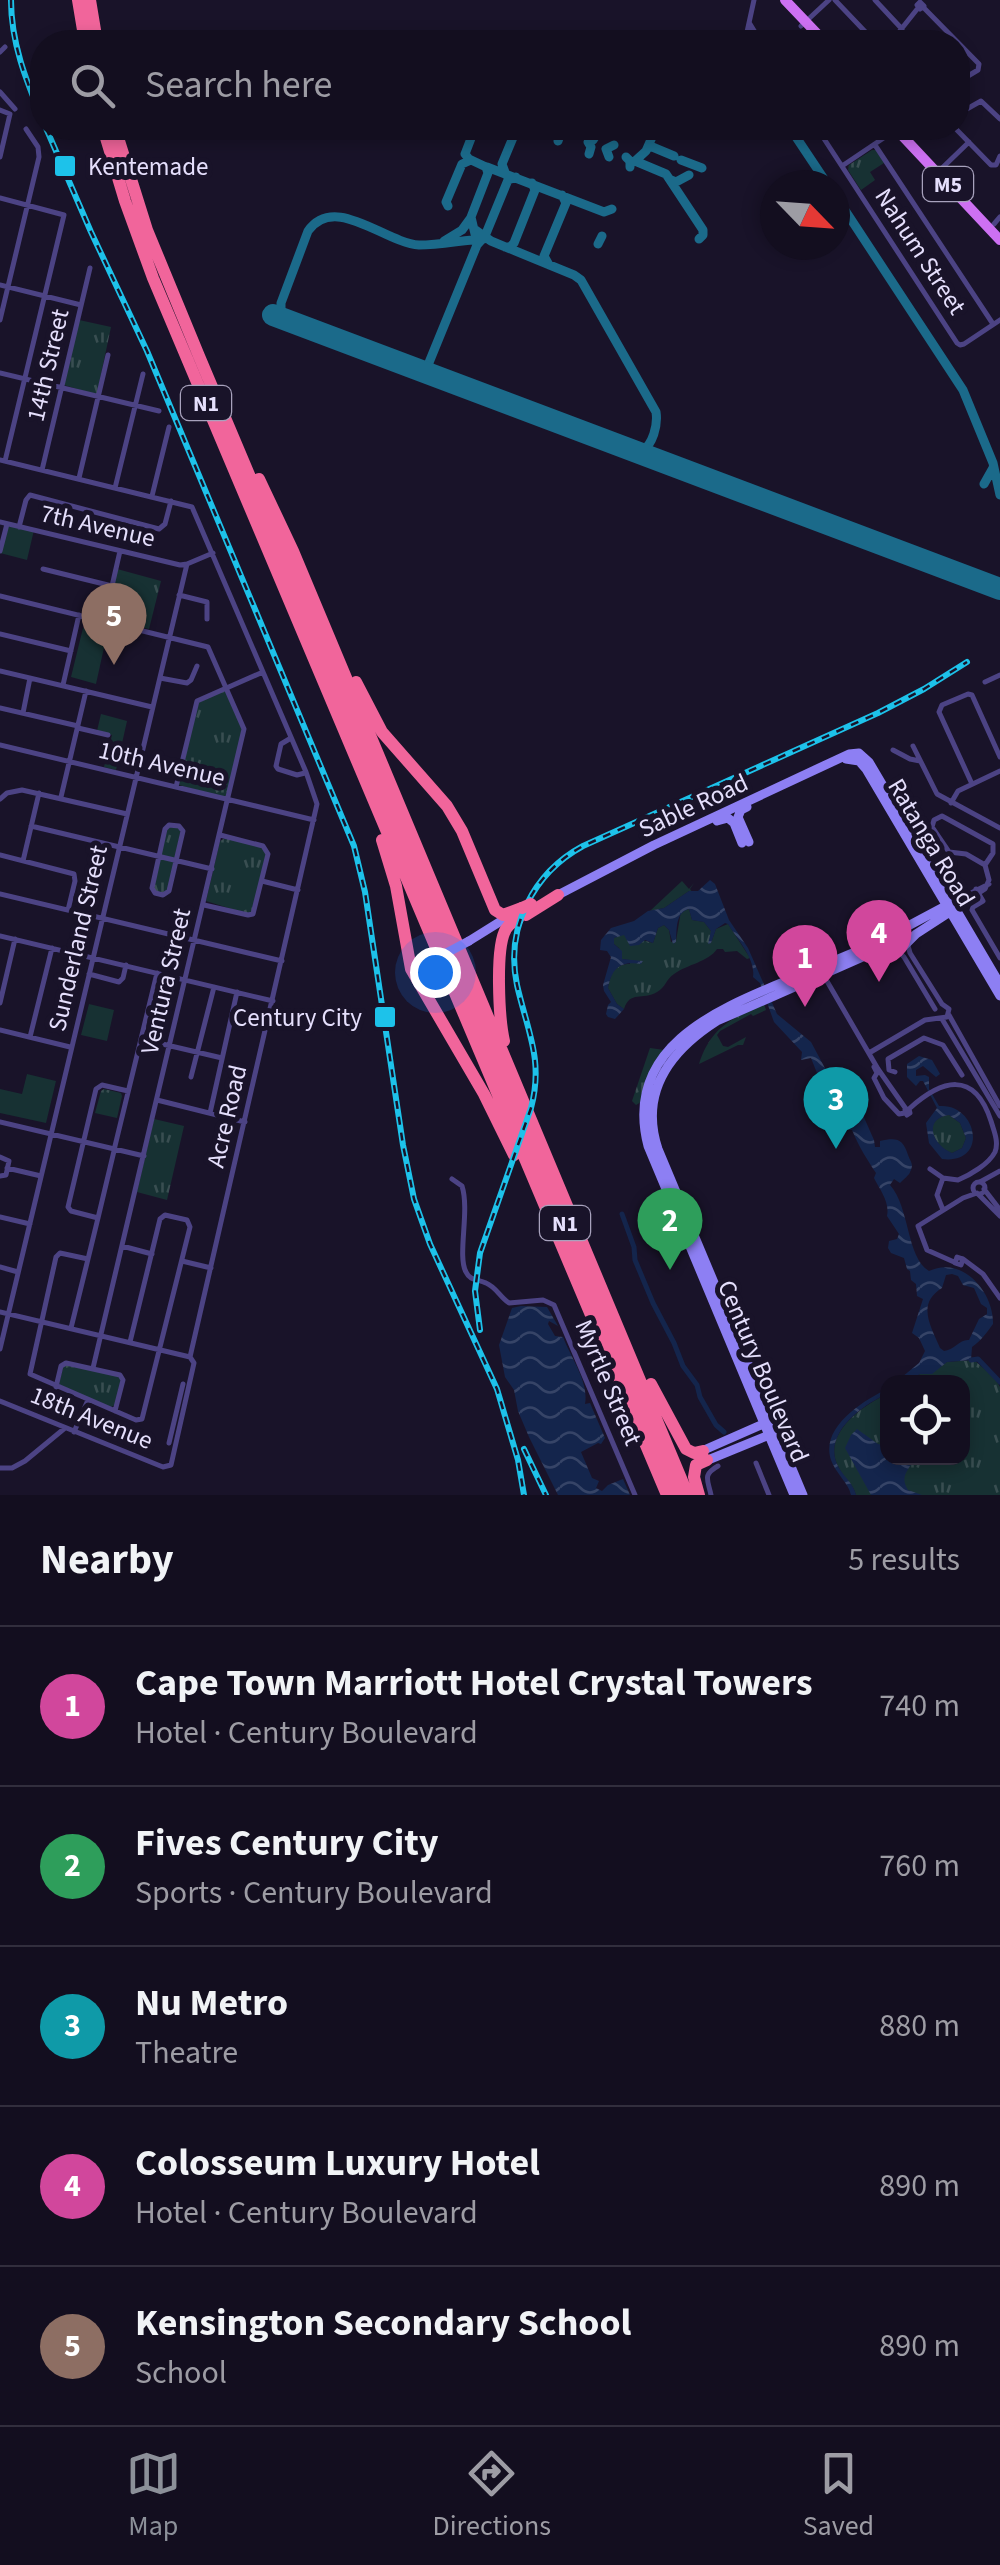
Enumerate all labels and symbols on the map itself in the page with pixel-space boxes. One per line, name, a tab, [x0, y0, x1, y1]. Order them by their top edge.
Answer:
place label: Kentemade	[88, 149, 208, 185]
marker: Kentemade	[52, 153, 78, 179]
road number: M5	[923, 167, 973, 201]
north arrow	[760, 170, 850, 260]
street label: Nahum Street	[866, 181, 975, 322]
street label: 14th Street	[18, 305, 79, 425]
road number: N1	[181, 386, 231, 420]
street label: 7th Avenue	[37, 495, 159, 557]
pin: 5	[82, 582, 146, 665]
street label: 10th Avenue	[95, 732, 229, 796]
street label: Sable Road	[633, 765, 754, 847]
street label: Ratanga Road	[879, 772, 984, 914]
street label: Sunderland Street	[39, 841, 117, 1035]
pin: 4	[846, 900, 912, 982]
street label: Ventura Street	[132, 904, 200, 1058]
pin: 1	[772, 924, 838, 1007]
your location	[410, 947, 461, 998]
place label: Century City	[233, 1000, 362, 1036]
marker: Century City	[372, 1004, 398, 1030]
street label: Acre Road	[198, 1061, 256, 1171]
pin: 3	[804, 1066, 868, 1149]
pin: 2	[638, 1188, 702, 1270]
road number: N1	[540, 1206, 590, 1240]
street label: Century Boulevard	[708, 1275, 818, 1468]
street label: Myrtle Street	[565, 1314, 651, 1451]
street label: 18th Avenue	[25, 1377, 158, 1459]

